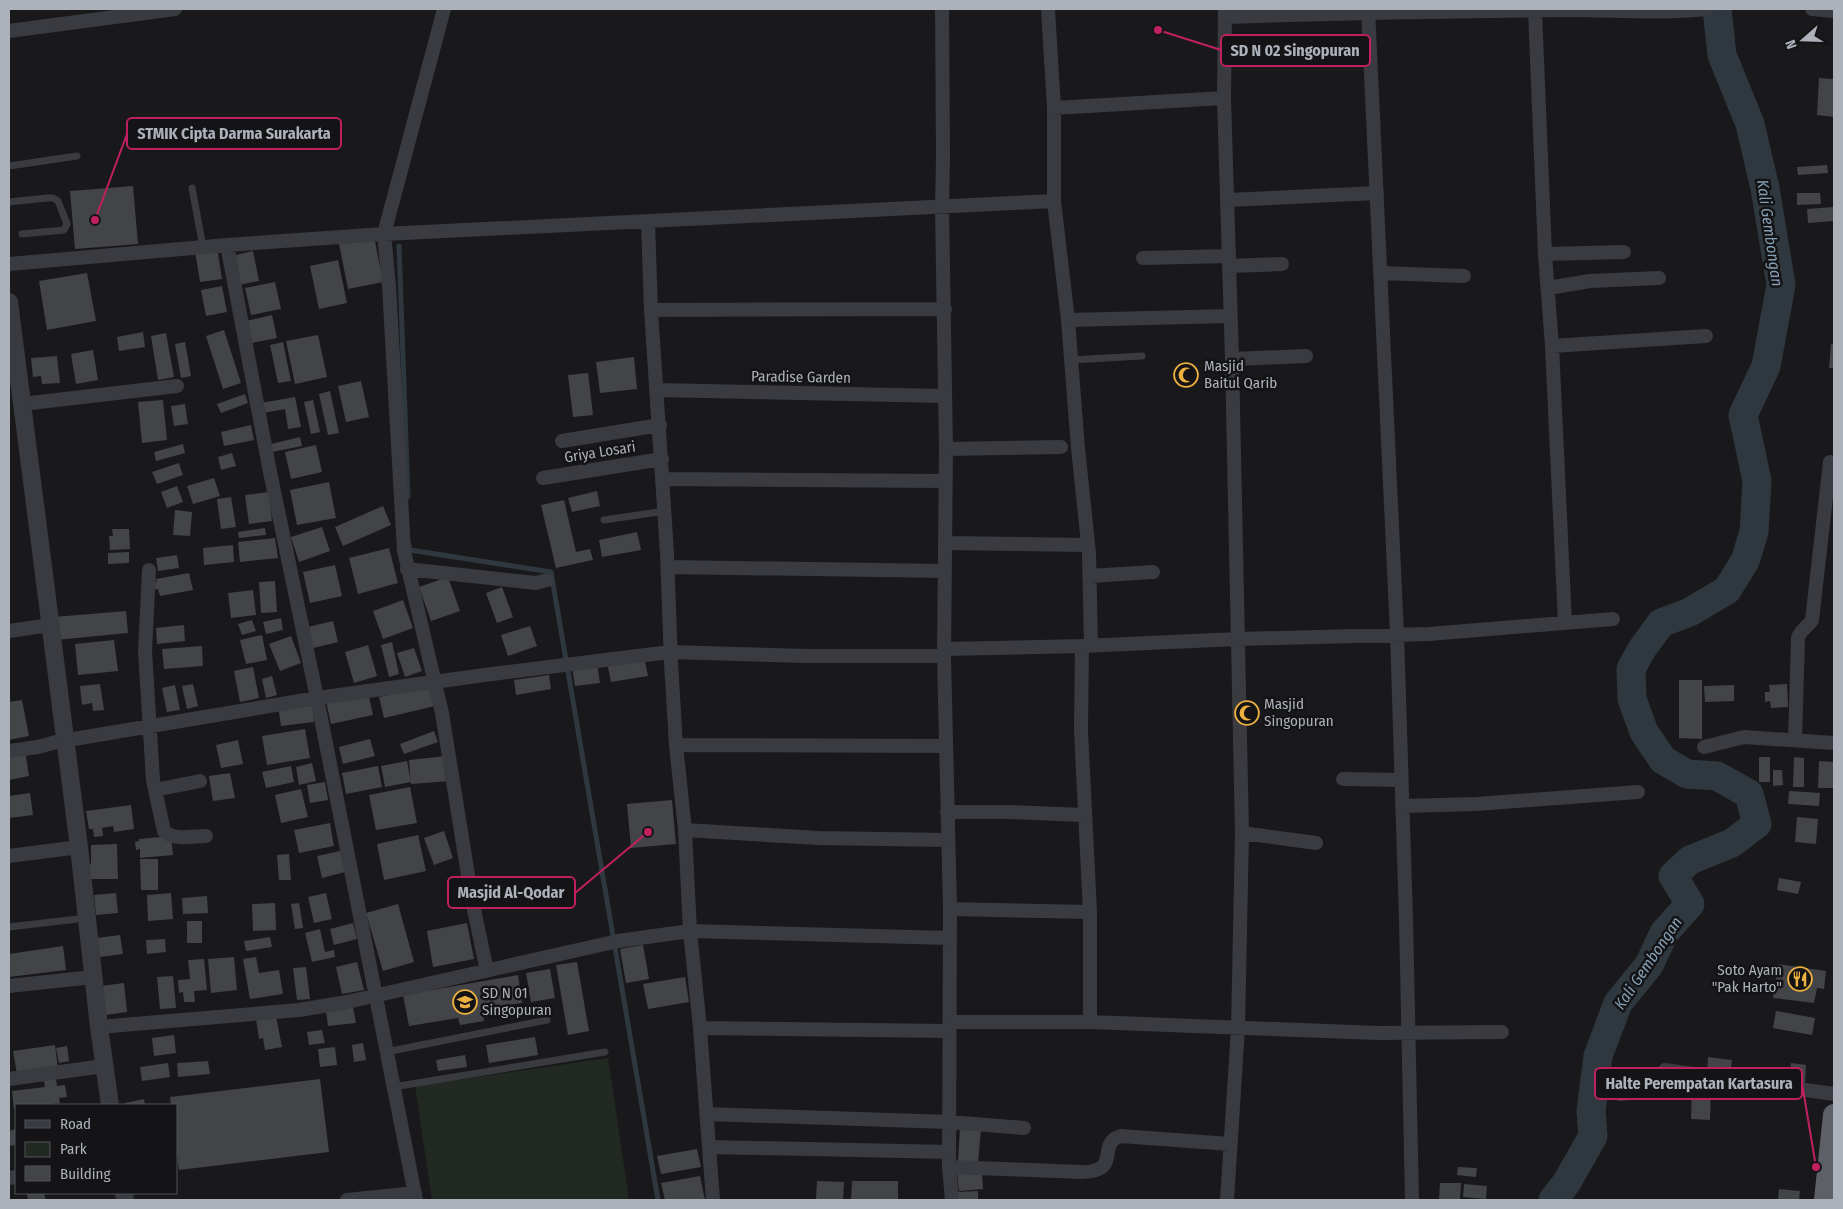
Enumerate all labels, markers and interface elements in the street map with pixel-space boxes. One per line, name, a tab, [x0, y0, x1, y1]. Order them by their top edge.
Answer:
north arrow	[1778, 15, 1828, 65]
callout: SD N 02 Singopuran	[1221, 35, 1370, 66]
text: N	[1782, 37, 1801, 51]
text: SD N 02 Singopuran	[1230, 41, 1360, 60]
callout: STMIK Cipta Darma Surakarta	[127, 118, 341, 149]
text: STMIK Cipta Darma Surakarta	[137, 124, 331, 143]
water label: Kali Gembongan	[1753, 178, 1787, 288]
place label: Masjid Baitul Qarib	[1204, 357, 1277, 392]
mosque icon: Masjid Baitul Qarib	[1173, 362, 1199, 388]
street label: Paradise Garden	[751, 367, 851, 387]
street label: Griya Losari	[563, 437, 637, 467]
place label: Masjid Singopuran	[1264, 695, 1334, 730]
mosque icon: Masjid Singopuran	[1234, 700, 1260, 726]
callout: Masjid Al-Qodar	[448, 877, 575, 908]
text: Masjid Al-Qodar	[458, 883, 565, 902]
water label: Kali Gembongan	[1610, 913, 1686, 1013]
place label: Soto Ayam "Pak Harto"	[1712, 961, 1782, 996]
restaurant icon: Soto Ayam "Pak Harto"	[1787, 966, 1813, 992]
place label: SD N 01 Singopuran	[482, 984, 552, 1019]
school or university icon: SD N 01 Singopuran	[452, 989, 478, 1015]
callout: Halte Perempatan Kartasura	[1595, 1068, 1802, 1099]
text: Halte Perempatan Kartasura	[1605, 1074, 1793, 1093]
legend	[15, 1104, 178, 1194]
text: Road	[60, 1115, 91, 1133]
text: Park	[60, 1140, 87, 1158]
text: Building	[60, 1165, 111, 1183]

